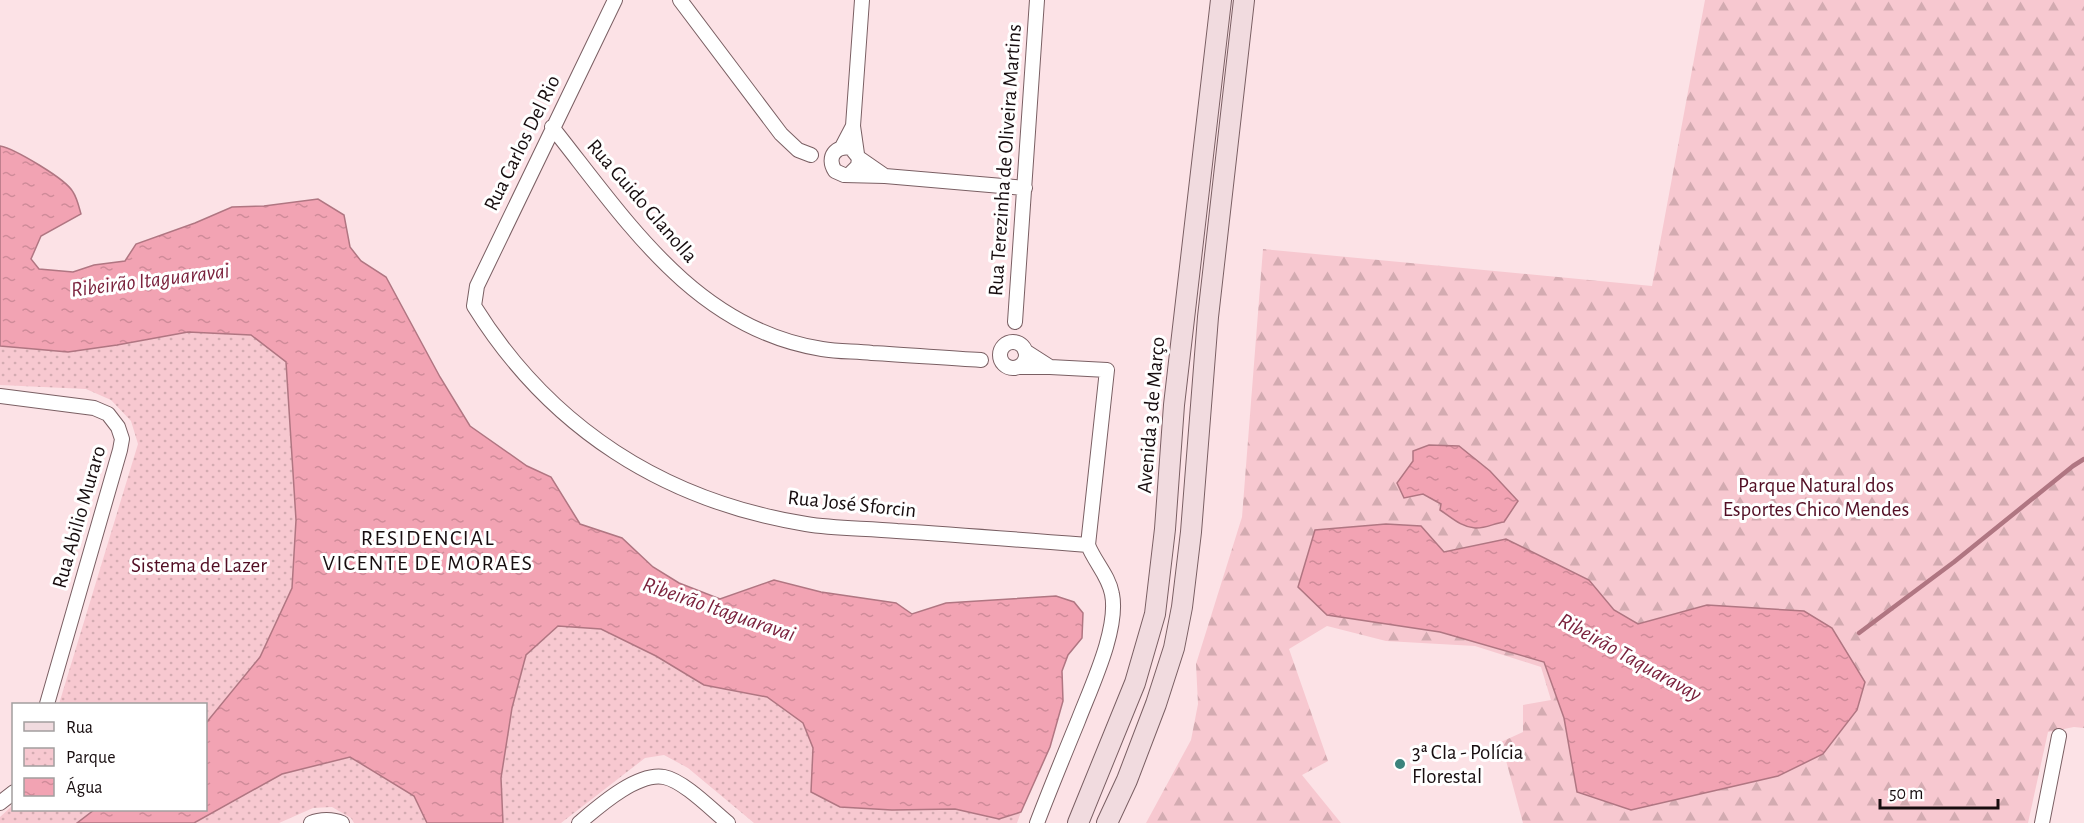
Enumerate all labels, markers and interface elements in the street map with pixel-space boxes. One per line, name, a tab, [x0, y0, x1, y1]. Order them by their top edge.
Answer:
street label: Rua Terezinha de Oliveira Martins	[985, 23, 1025, 297]
street label: Rua Carlos Del Rio	[480, 72, 564, 214]
street label: Rua Guido Glanolla	[583, 135, 701, 267]
water label: Ribeirão Itaguaravai	[69, 259, 231, 301]
street label: Avenida 3 de Março	[1134, 336, 1168, 494]
street label: Rua Abilio Muraro	[49, 443, 109, 591]
park label: Parque Natural dos Esportes Chico Mendes	[1723, 475, 1909, 520]
street label: Rua José Sforcin	[787, 487, 917, 521]
district label: RESIDENCIAL VICENTE DE MORAES	[323, 527, 533, 574]
park label: Sistema de Lazer	[131, 555, 267, 576]
water label: Ribeirão Itaguaravai	[640, 573, 798, 645]
water label: Ribeirão Taquaravay	[1555, 609, 1705, 705]
legend	[12, 703, 207, 811]
text: Rua	[66, 719, 93, 737]
place label: 3ª CIa - Polícia Florestal	[1412, 742, 1524, 787]
text: Parque	[66, 749, 115, 767]
marker: 3ª CIa - Polícia Florestal	[1393, 757, 1407, 771]
scale bar	[1880, 772, 1998, 810]
text: Água	[66, 776, 103, 797]
text: 50 m	[1889, 785, 1923, 803]

